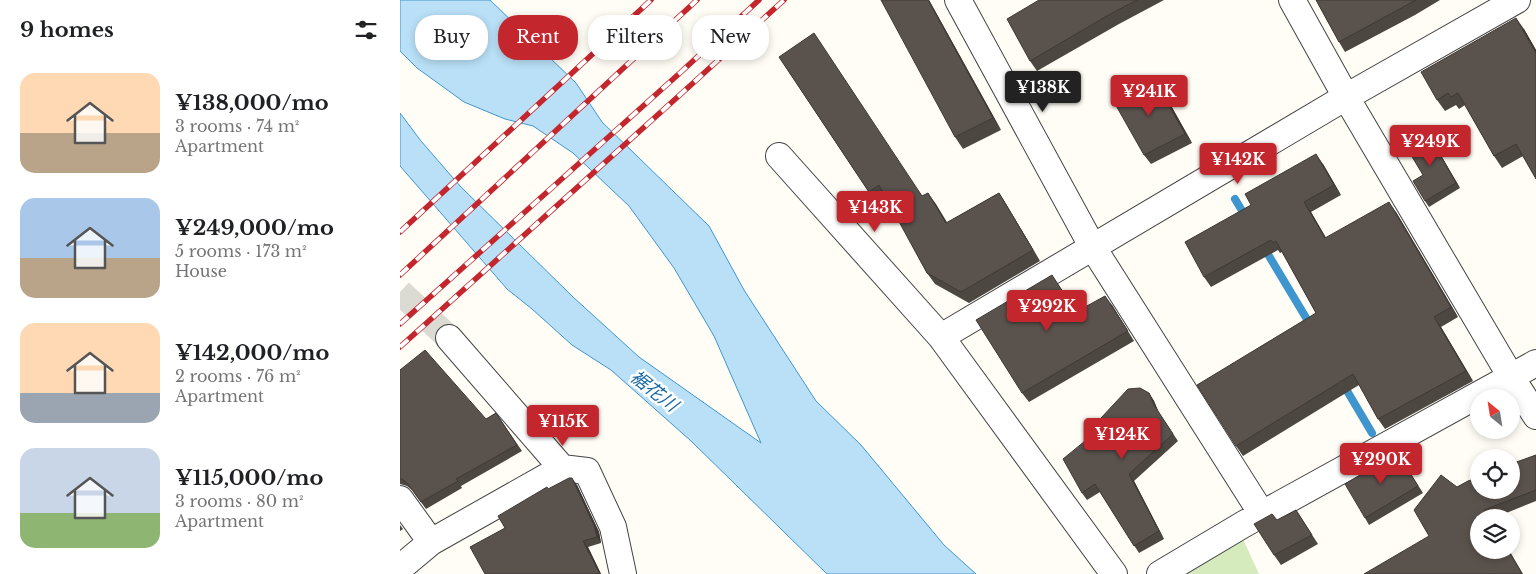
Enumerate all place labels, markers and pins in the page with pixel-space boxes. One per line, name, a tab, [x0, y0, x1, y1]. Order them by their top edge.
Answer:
pin: ¥138K	[1008, 70, 1078, 113]
pin: ¥241K	[1114, 74, 1184, 117]
pin: ¥249K	[1395, 124, 1465, 167]
pin: ¥142K	[1203, 142, 1273, 185]
pin: ¥143K	[840, 190, 910, 233]
pin: ¥292K	[1012, 290, 1082, 332]
pin: ¥115K	[528, 404, 598, 447]
pin: ¥124K	[1087, 418, 1157, 460]
pin: ¥290K	[1346, 442, 1416, 485]

